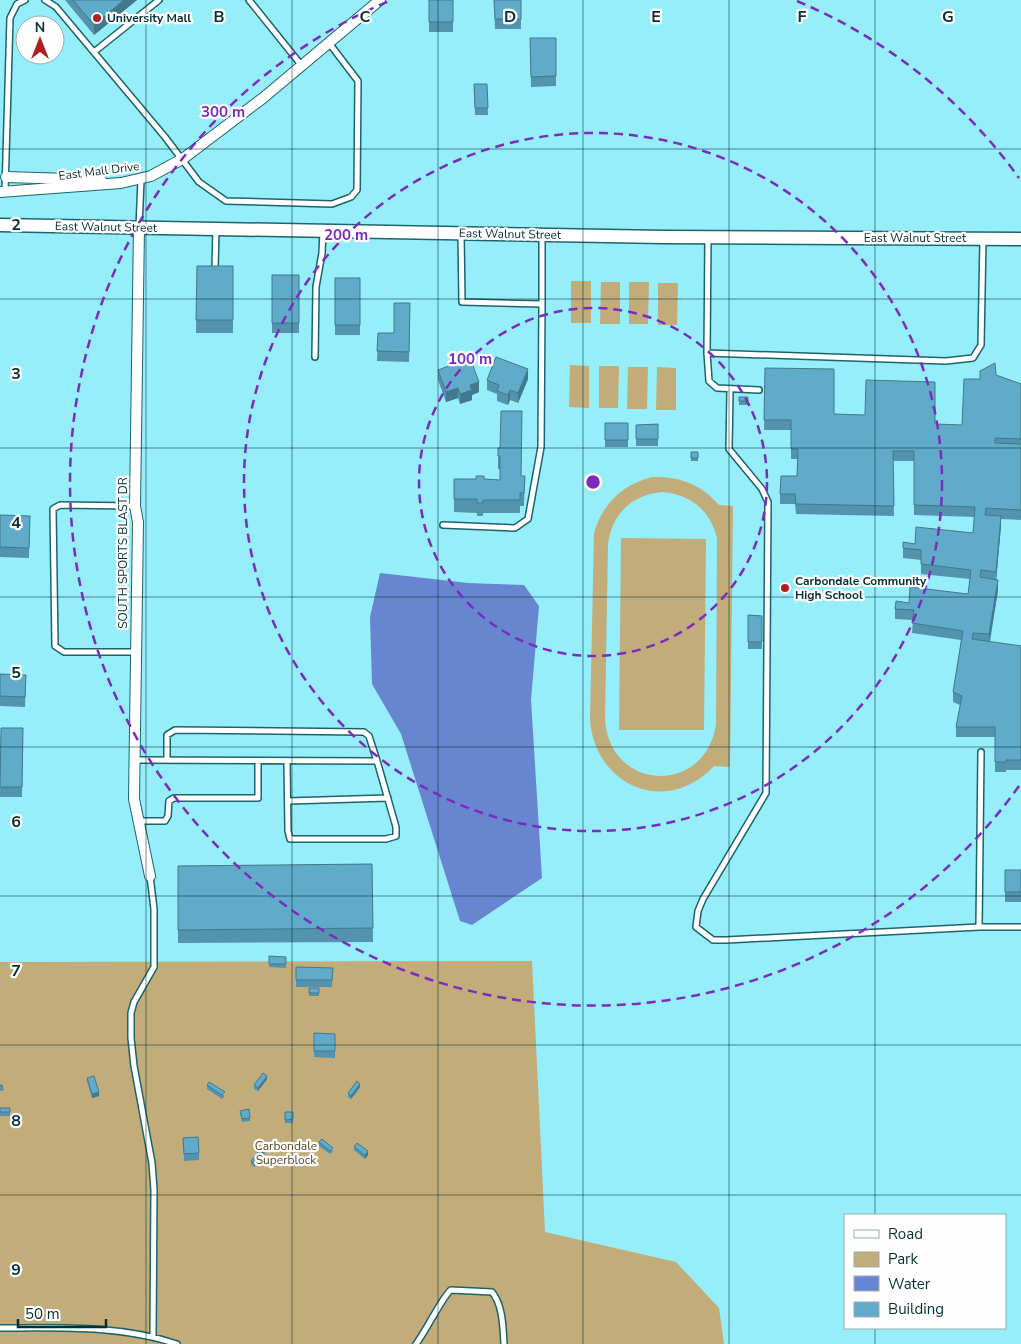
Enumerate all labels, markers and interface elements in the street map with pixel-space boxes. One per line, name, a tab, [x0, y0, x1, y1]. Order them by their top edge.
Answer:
text: B	[213, 6, 225, 28]
text: C	[360, 6, 371, 28]
text: D	[504, 6, 516, 28]
text: E	[651, 6, 661, 28]
text: F	[798, 6, 807, 28]
text: G	[942, 6, 954, 28]
place label: University Mall	[107, 10, 191, 26]
marker: University Mall	[91, 12, 103, 24]
north arrow	[15, 15, 65, 65]
text: N	[35, 18, 45, 37]
text: 300 m	[201, 102, 245, 122]
street label: East Mall Drive	[58, 158, 140, 184]
text: 2	[11, 214, 21, 236]
street label: East Walnut Street	[55, 218, 158, 236]
text: 200 m	[324, 225, 368, 245]
street label: East Walnut Street	[459, 225, 562, 243]
street label: East Walnut Street	[864, 230, 967, 246]
text: 100 m	[448, 349, 492, 369]
text: 3	[11, 363, 21, 385]
centre of rings	[584, 473, 602, 491]
street label: SOUTH SPORTS BLAST DR	[115, 477, 131, 629]
text: 4	[11, 512, 21, 534]
place label: Carbondale Community High School	[795, 573, 927, 603]
marker: Carbondale Community High School	[779, 582, 791, 594]
text: 5	[11, 662, 21, 684]
text: 6	[11, 811, 21, 833]
text: 7	[11, 960, 21, 982]
text: 8	[11, 1110, 21, 1132]
park label: Carbondale Superblock	[255, 1138, 317, 1168]
legend	[844, 1214, 1006, 1329]
text: Road	[888, 1224, 923, 1244]
text: Park	[888, 1249, 918, 1269]
text: 9	[11, 1259, 21, 1281]
text: Water	[888, 1274, 931, 1294]
scale bar	[18, 1296, 105, 1328]
text: Building	[888, 1299, 944, 1319]
text: 50 m	[25, 1304, 60, 1324]

